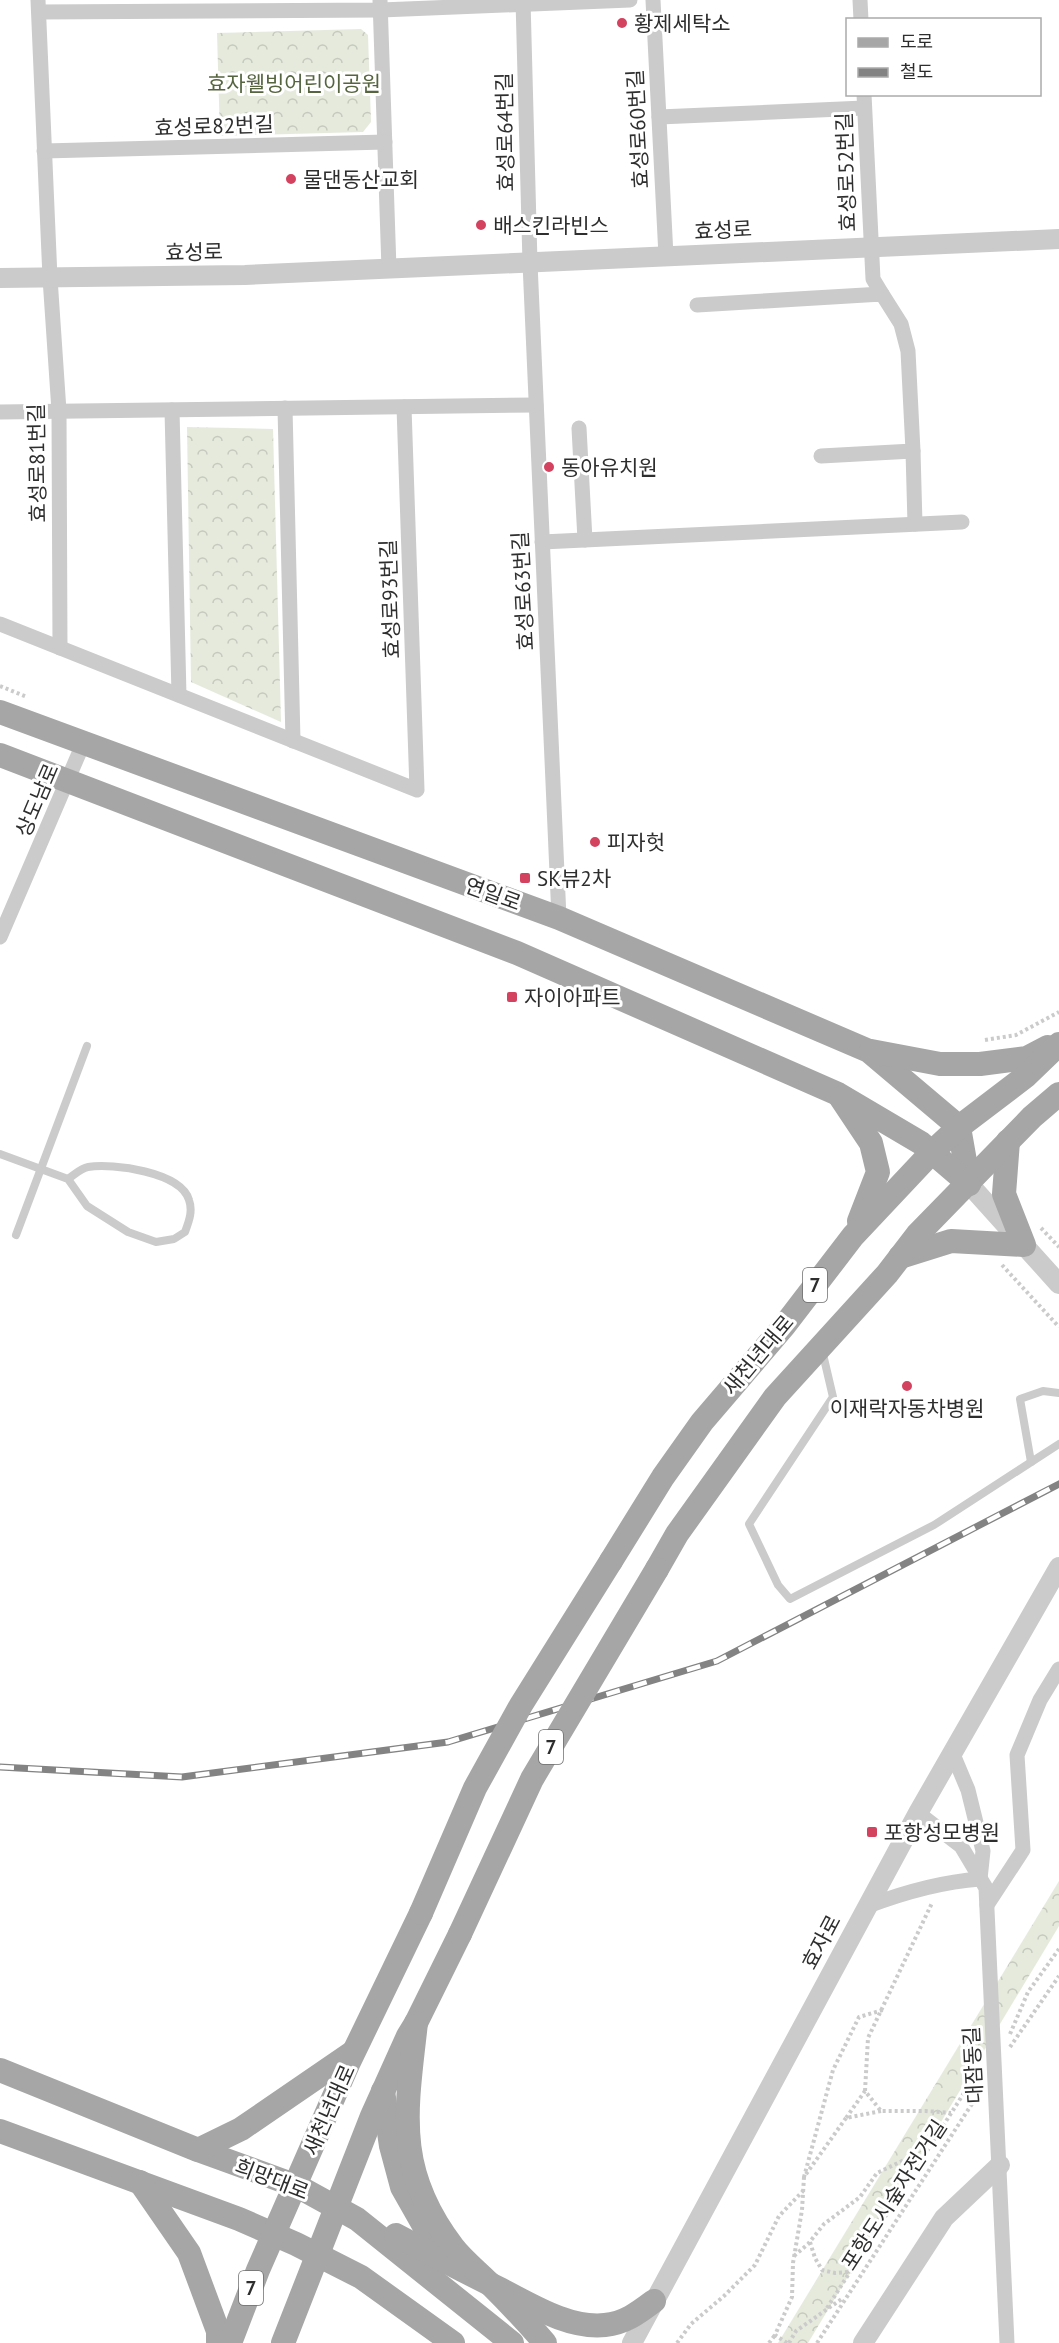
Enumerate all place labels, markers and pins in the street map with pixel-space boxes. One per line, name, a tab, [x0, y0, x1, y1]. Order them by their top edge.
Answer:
place label: 황제세탁소	[634, 10, 731, 37]
marker: 황제세탁소	[615, 16, 629, 30]
place label: 물댄동산교회	[303, 166, 419, 193]
marker: 물댄동산교회	[284, 172, 298, 186]
place label: 배스킨라빈스	[493, 212, 609, 239]
marker: 배스킨라빈스	[474, 218, 488, 232]
place label: 동아유치원	[561, 454, 658, 481]
marker: 동아유치원	[542, 460, 556, 474]
place label: 피자헛	[607, 829, 665, 856]
marker: 피자헛	[588, 835, 602, 849]
place label: SK뷰2차	[537, 865, 611, 892]
marker: SK뷰2차	[518, 871, 532, 885]
place label: 자이아파트	[524, 984, 621, 1011]
marker: 자이아파트	[505, 990, 519, 1004]
marker: 이재락자동차병원	[900, 1379, 914, 1393]
place label: 이재락자동차병원	[830, 1395, 984, 1422]
place label: 포항성모병원	[884, 1819, 1000, 1846]
marker: 포항성모병원	[865, 1825, 879, 1839]

